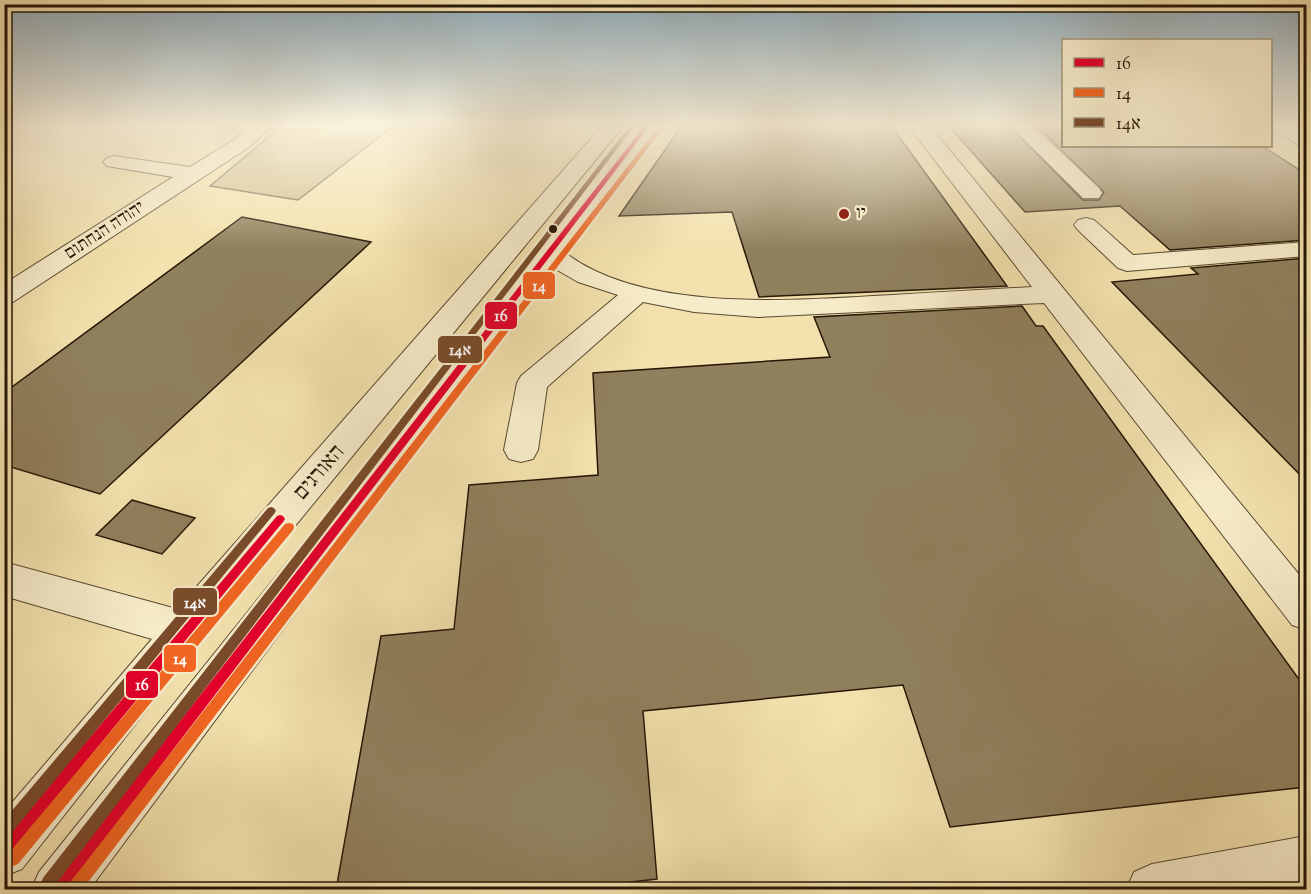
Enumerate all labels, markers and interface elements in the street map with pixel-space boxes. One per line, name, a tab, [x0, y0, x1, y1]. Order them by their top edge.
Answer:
legend	[1062, 39, 1272, 147]
text: 16	[1116, 52, 1131, 78]
text: 14	[1116, 82, 1131, 108]
text: 14א	[1116, 112, 1141, 138]
street label: יהודה הנחתום	[60, 195, 150, 267]
place label: יו	[856, 201, 866, 227]
marker: יו	[837, 207, 851, 221]
unlabelled marker	[547, 223, 559, 235]
line badge: 14	[522, 271, 556, 300]
text: 14	[532, 276, 546, 299]
line badge: 16	[484, 301, 518, 330]
text: 16	[494, 306, 508, 329]
line badge: 14א	[437, 335, 483, 364]
text: 14א	[449, 340, 471, 363]
street label: האורגים	[287, 438, 353, 508]
line badge: 14א	[172, 587, 218, 616]
text: 14א	[184, 593, 206, 616]
line badge: 14	[163, 644, 197, 673]
text: 14	[173, 649, 187, 672]
line badge: 16	[125, 670, 159, 699]
text: 16	[135, 675, 149, 698]

